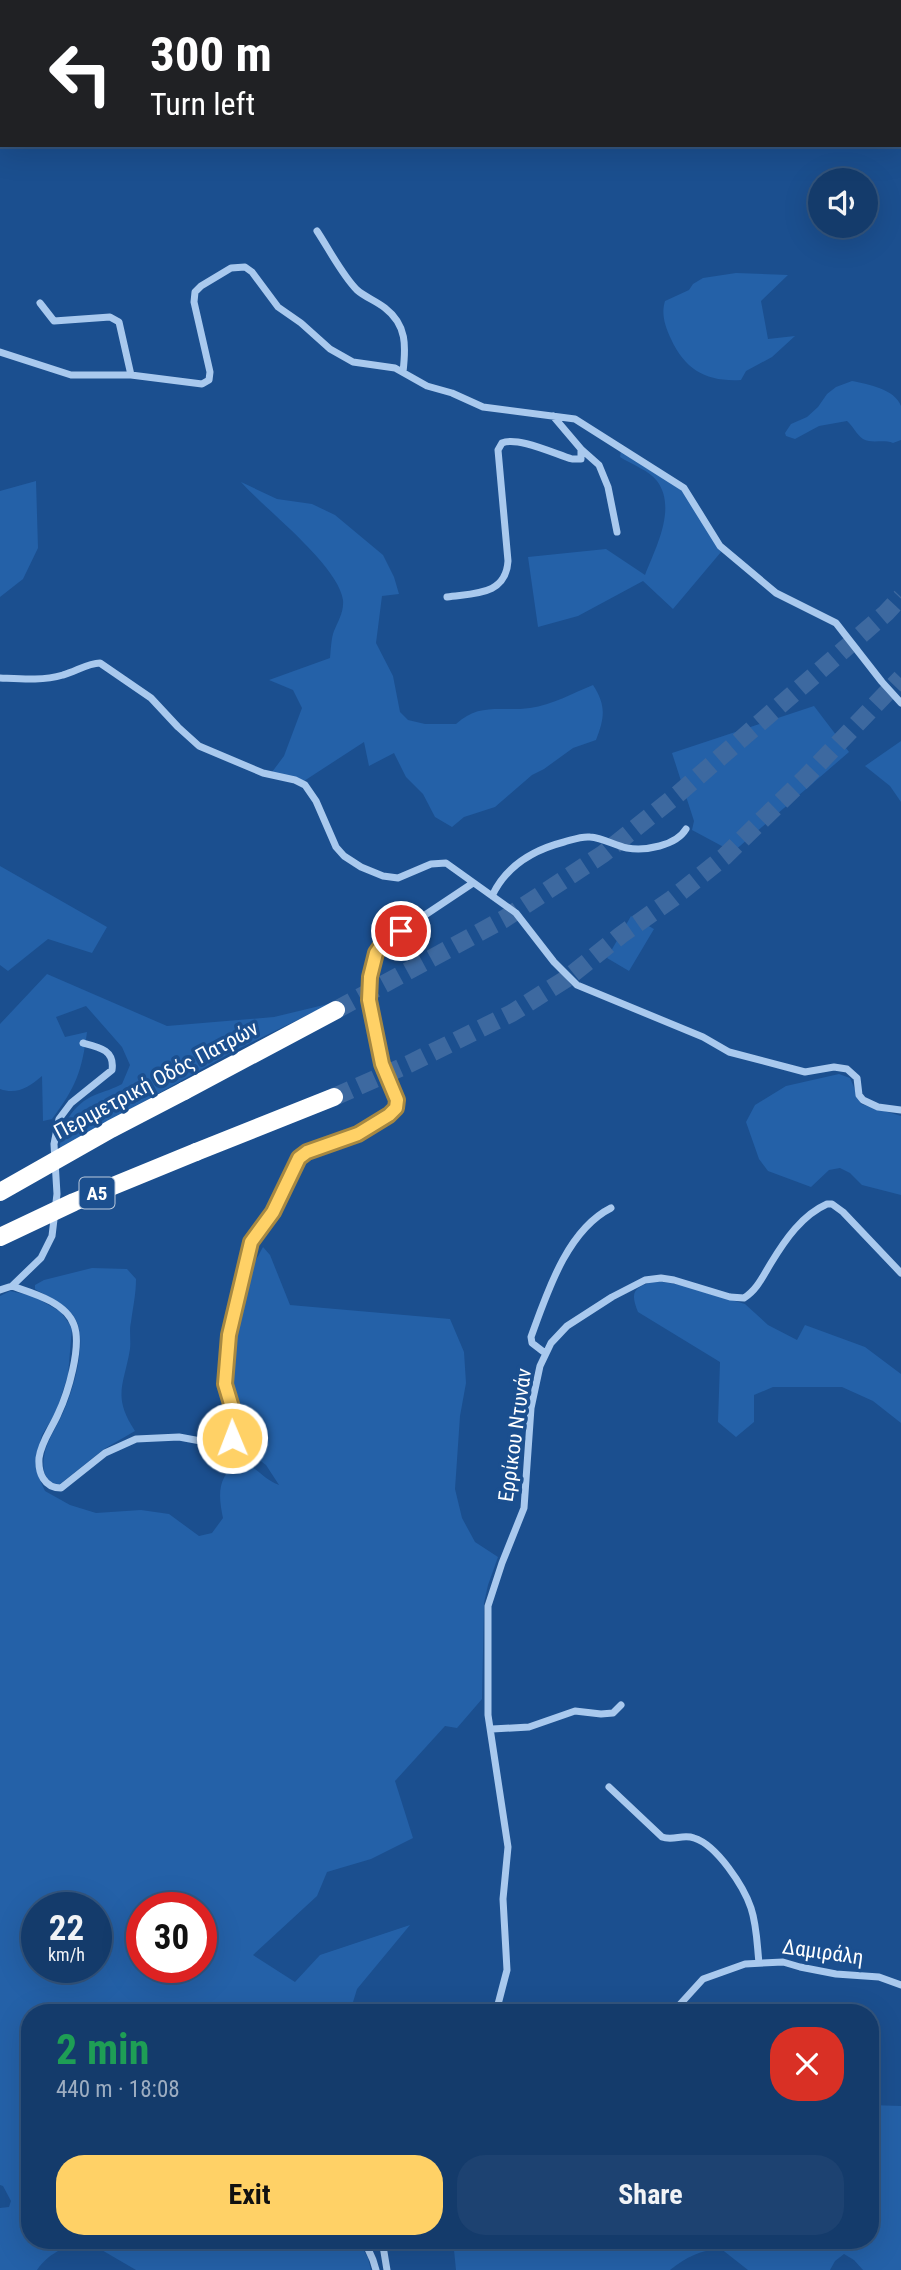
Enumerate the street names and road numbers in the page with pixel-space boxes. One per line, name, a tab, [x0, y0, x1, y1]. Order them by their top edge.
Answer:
street label: Περιμετρική Οδός Πατρών	[50, 1016, 262, 1144]
road number: Α5	[80, 1177, 114, 1208]
street label: Ερρίκου Ντυνάν	[494, 1367, 536, 1503]
street label: Δαμιράλη	[781, 1934, 865, 1970]

